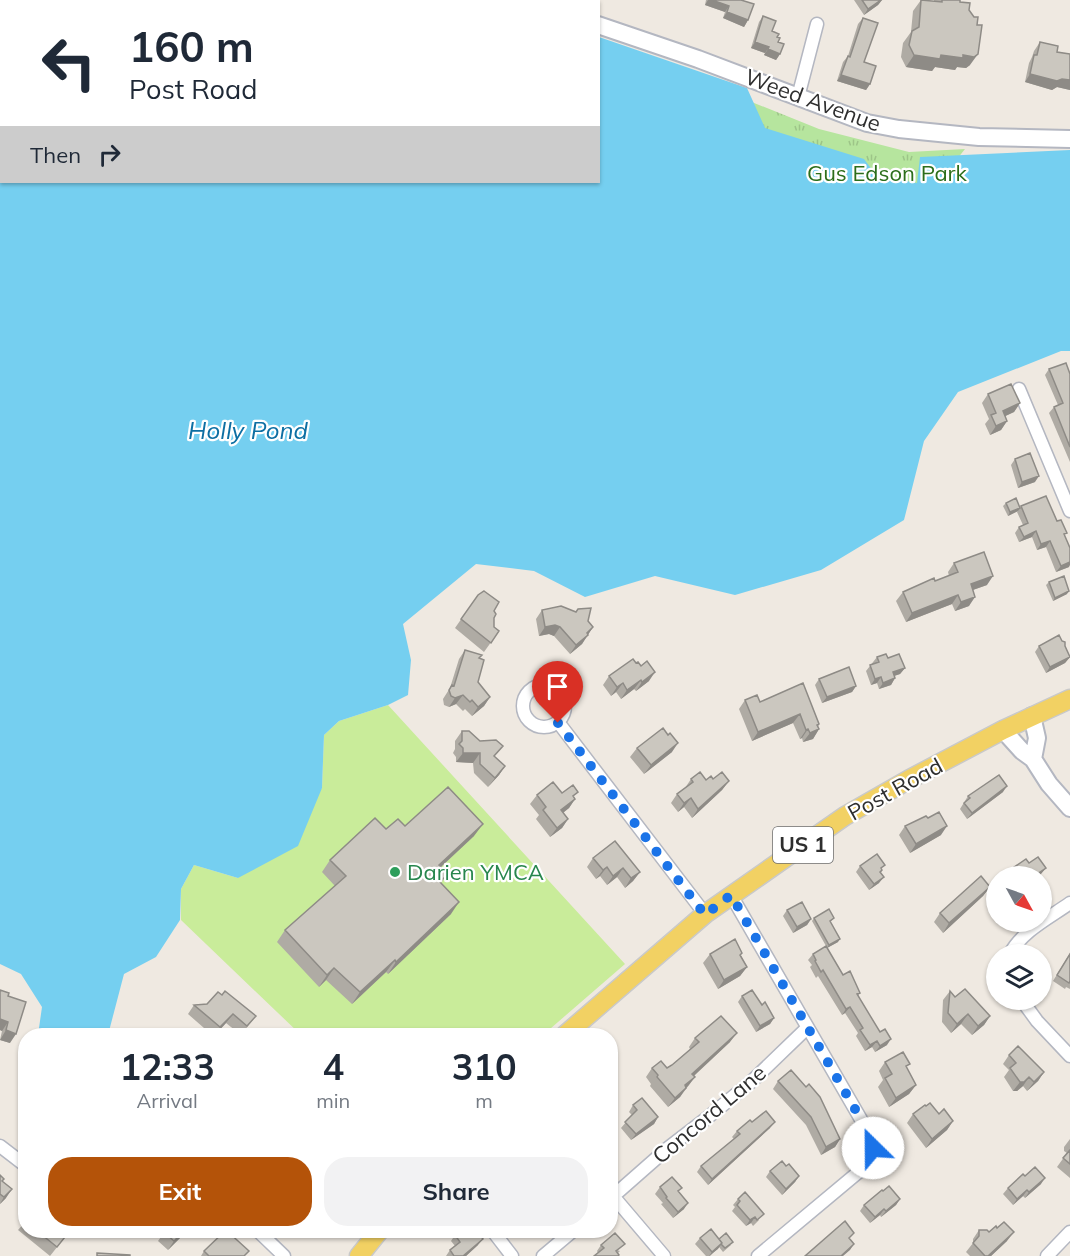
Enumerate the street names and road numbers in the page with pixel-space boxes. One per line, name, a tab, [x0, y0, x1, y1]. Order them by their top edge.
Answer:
street label: Weed Avenue	[741, 62, 885, 138]
street label: Post Road	[842, 751, 948, 827]
road number: US 1	[773, 827, 833, 863]
street label: Concord Lane	[646, 1058, 772, 1170]

